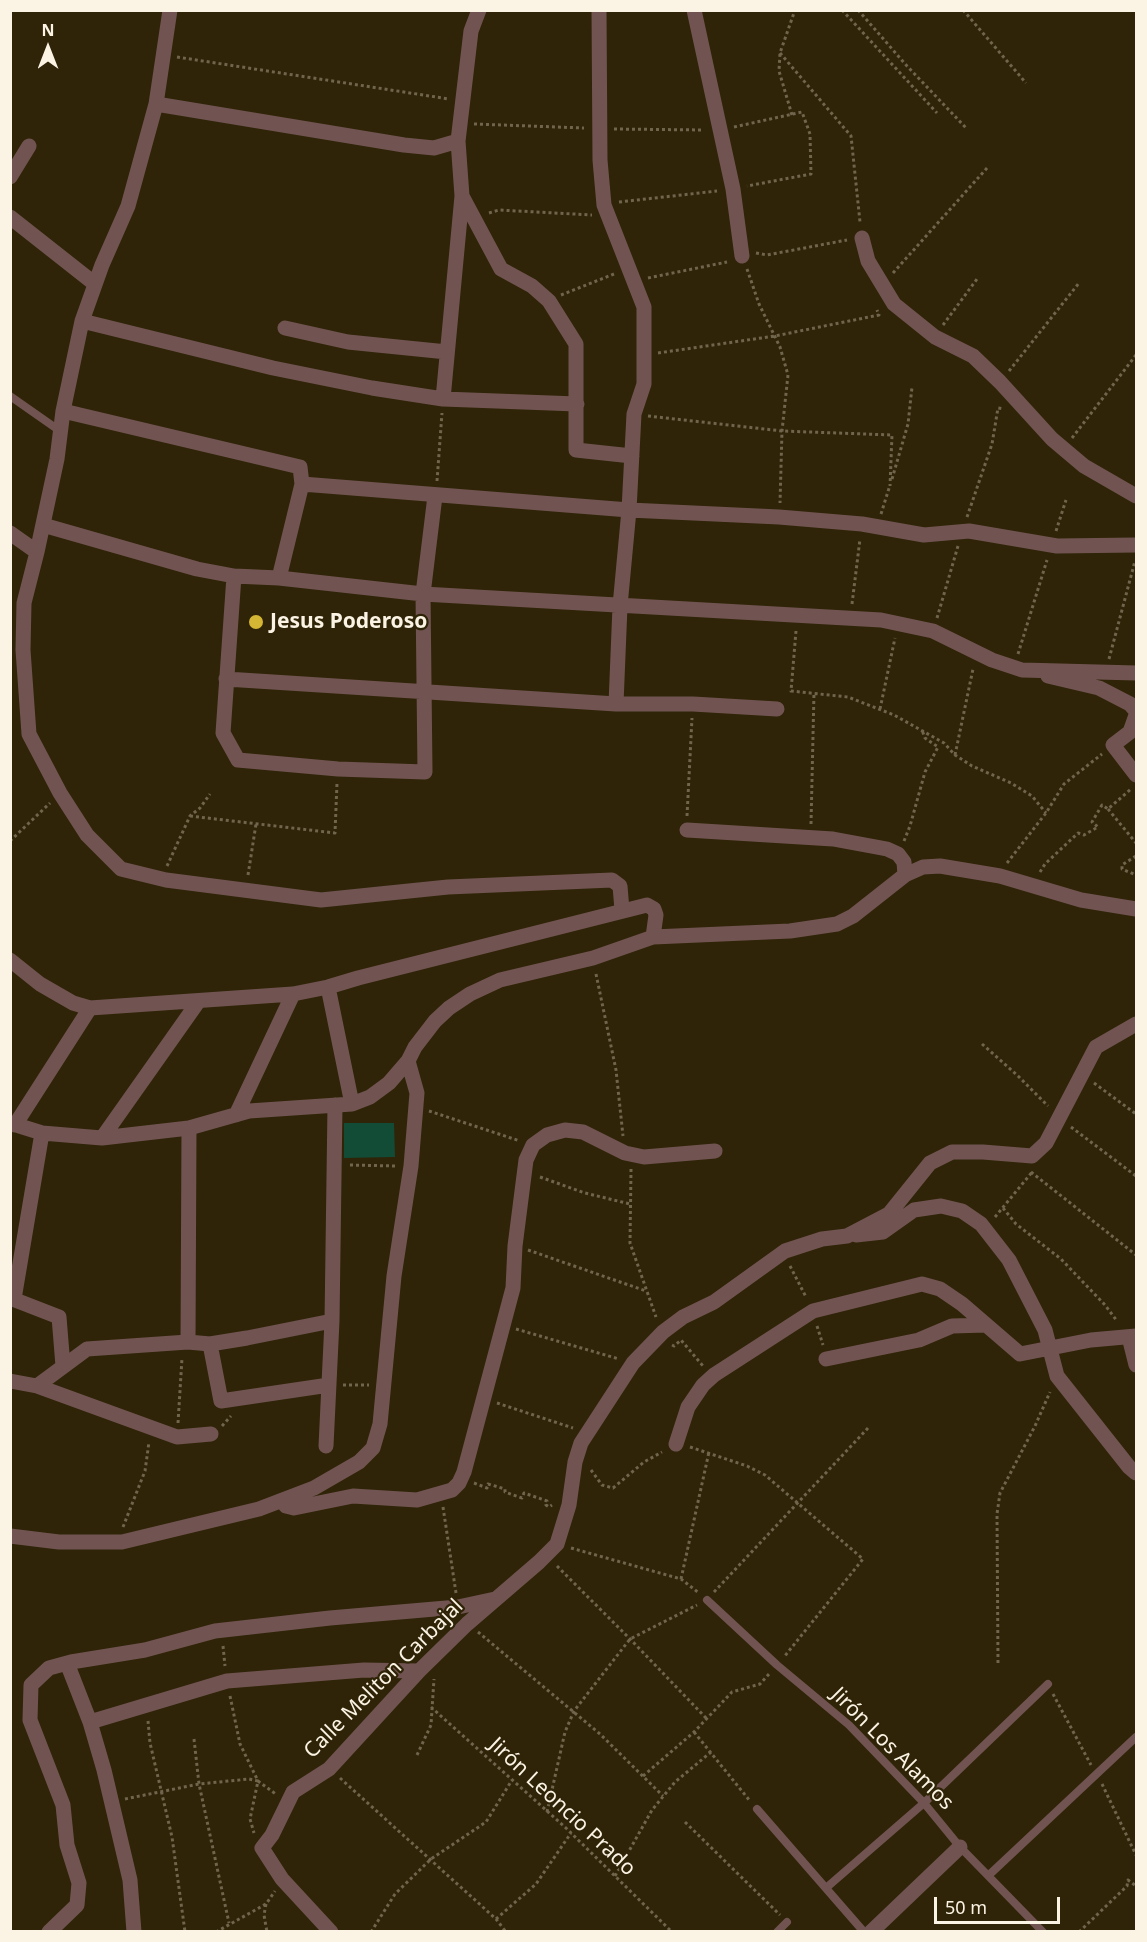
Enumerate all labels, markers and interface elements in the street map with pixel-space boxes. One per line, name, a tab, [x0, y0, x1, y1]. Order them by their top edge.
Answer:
north arrow	[18, 18, 78, 78]
text: N	[41, 19, 55, 41]
place label: Jesus Poderoso	[270, 609, 427, 635]
marker: Jesus Poderoso	[247, 613, 265, 631]
street label: Calle Meliton Carbajal	[299, 1594, 469, 1764]
street label: Jirón Los Alamos	[826, 1683, 958, 1815]
street label: Jirón Leoncio Prado	[484, 1733, 640, 1881]
scale bar	[937, 1885, 1063, 1923]
text: 50 m	[945, 1895, 987, 1919]

